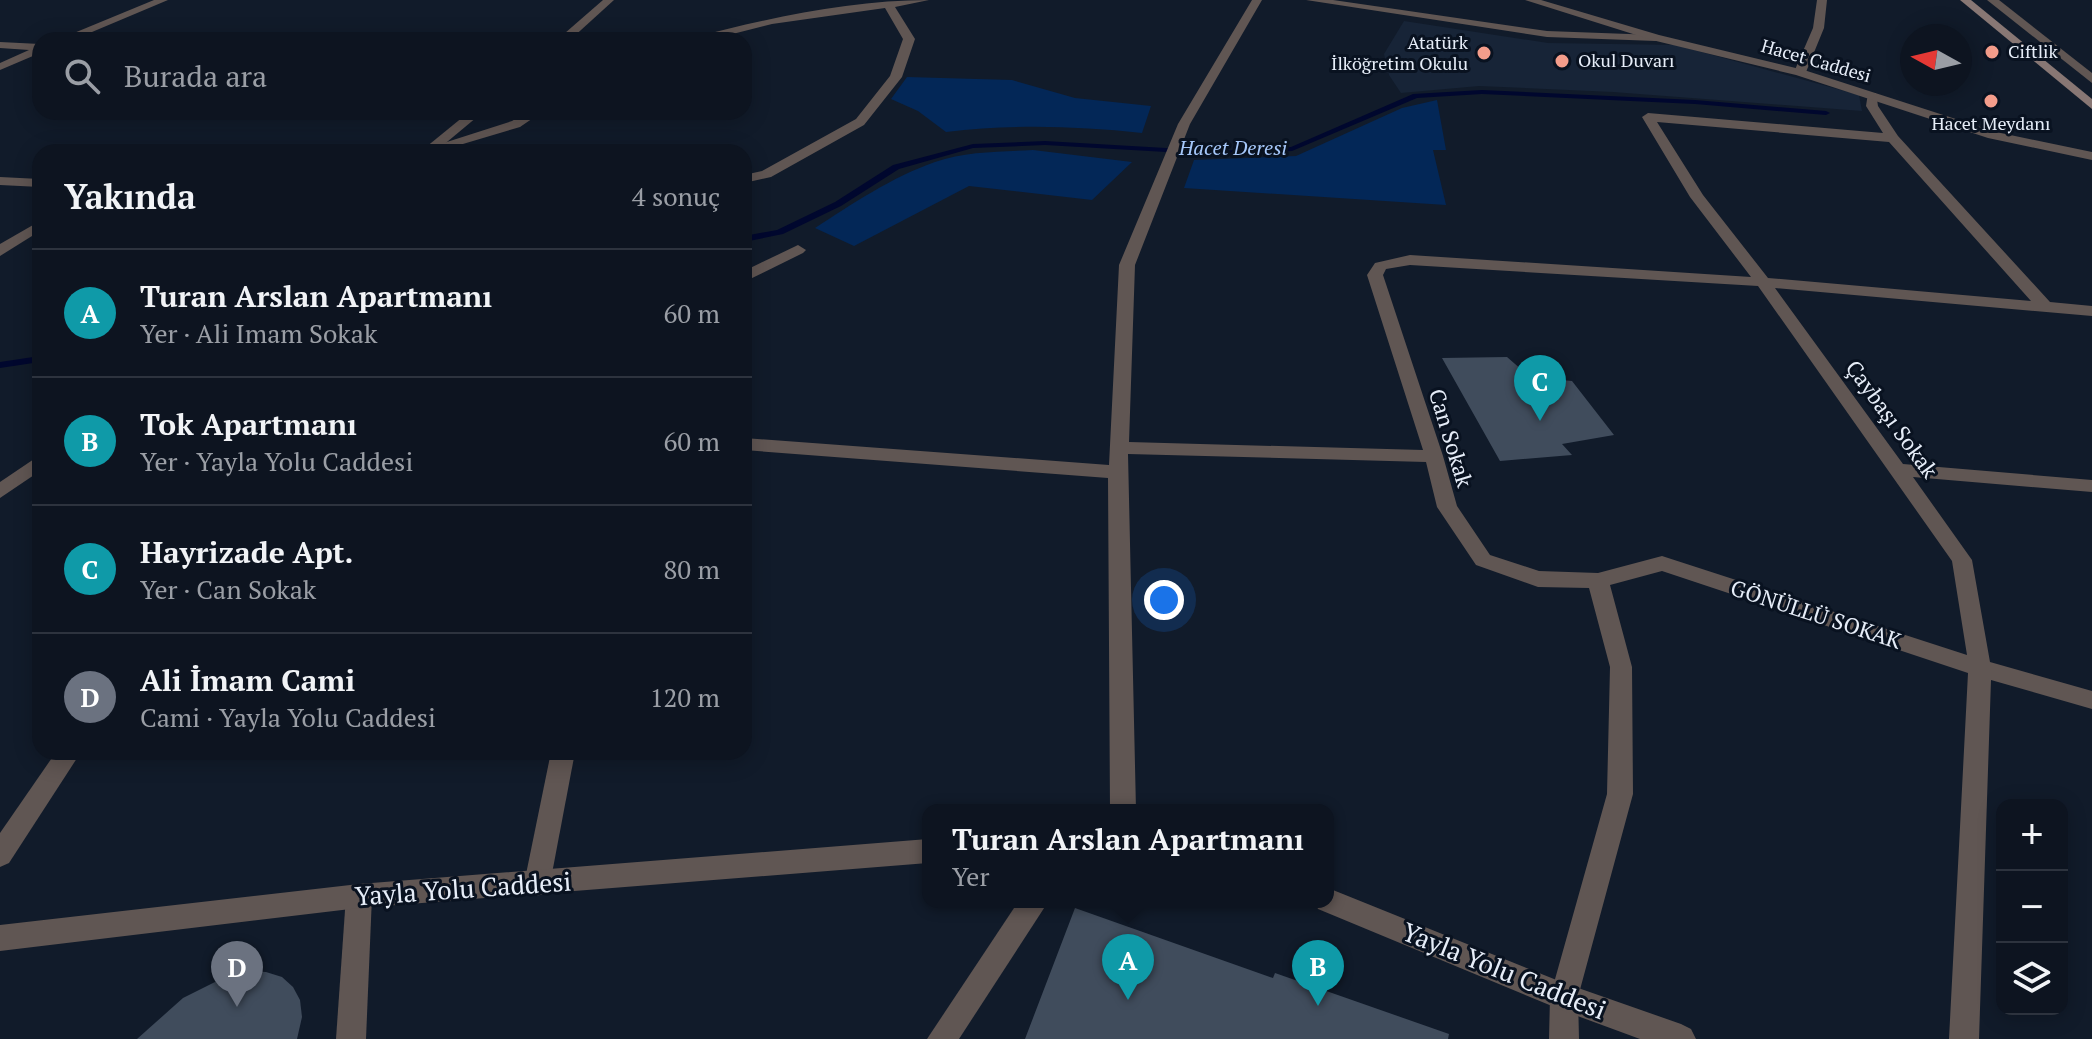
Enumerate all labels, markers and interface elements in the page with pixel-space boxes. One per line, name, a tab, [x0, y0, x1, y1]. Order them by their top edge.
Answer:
north arrow	[1900, 24, 1972, 96]
place label: Atatürk İlköğretim Okulu	[1331, 30, 1469, 75]
search box	[32, 32, 752, 120]
street label: Hacet Caddesi	[1759, 33, 1874, 87]
place label: Ciftlik	[2008, 39, 2058, 63]
marker: Ciftlik	[1983, 43, 2001, 61]
marker: Atatürk İlköğretim Okulu	[1475, 44, 1493, 62]
place label: Okul Duvarı	[1578, 48, 1674, 72]
marker: Okul Duvarı	[1553, 52, 1571, 70]
icon: search	[60, 54, 104, 98]
text: Burada ara	[124, 56, 267, 96]
marker: Hacet Meydanı	[1982, 92, 2000, 110]
place label: Hacet Meydanı	[1932, 111, 2050, 135]
water label: Hacet Deresi	[1178, 134, 1288, 161]
text: Yakında	[64, 174, 196, 219]
text: 4 sonuç	[632, 179, 720, 213]
text: Turan Arslan Apartmanı	[140, 276, 492, 316]
text: A	[81, 296, 99, 330]
text: 60 m	[664, 296, 720, 330]
text: Yer · Ali Imam Sokak	[140, 316, 377, 350]
street label: Çaybaşı Sokak	[1840, 354, 1945, 484]
pin: C	[1514, 355, 1566, 421]
street label: Can Sokak	[1423, 385, 1480, 491]
text: Tok Apartmanı	[140, 404, 357, 444]
text: B	[82, 424, 98, 458]
text: 60 m	[664, 424, 720, 458]
text: Yer · Yayla Yolu Caddesi	[140, 444, 413, 478]
text: Hayrizade Apt.	[140, 532, 353, 572]
text: C	[82, 552, 98, 586]
text: 80 m	[664, 552, 720, 586]
text: Yer · Can Sokak	[140, 572, 316, 606]
street label: GÖNÜLLÜ SOKAK	[1727, 572, 1906, 655]
your location	[1144, 580, 1184, 620]
text: Ali İmam Cami	[140, 660, 355, 700]
text: D	[80, 680, 100, 714]
text: 120 m	[650, 680, 720, 714]
text: Cami · Yayla Yolu Caddesi	[140, 700, 436, 734]
map controls	[1996, 799, 2068, 1015]
button: +	[1996, 799, 2068, 871]
popup	[922, 804, 1334, 908]
text: Turan Arslan Apartmanı	[952, 819, 1304, 859]
text: Yer	[952, 859, 989, 893]
street label: Yayla Yolu Caddesi	[354, 863, 572, 913]
button: −	[1996, 871, 2068, 943]
street label: Yayla Yolu Caddesi	[1397, 914, 1611, 1026]
pin: A	[1102, 934, 1154, 1000]
pin: B	[1292, 940, 1344, 1006]
pin: D	[211, 941, 263, 1007]
button: layers	[1996, 943, 2068, 1015]

